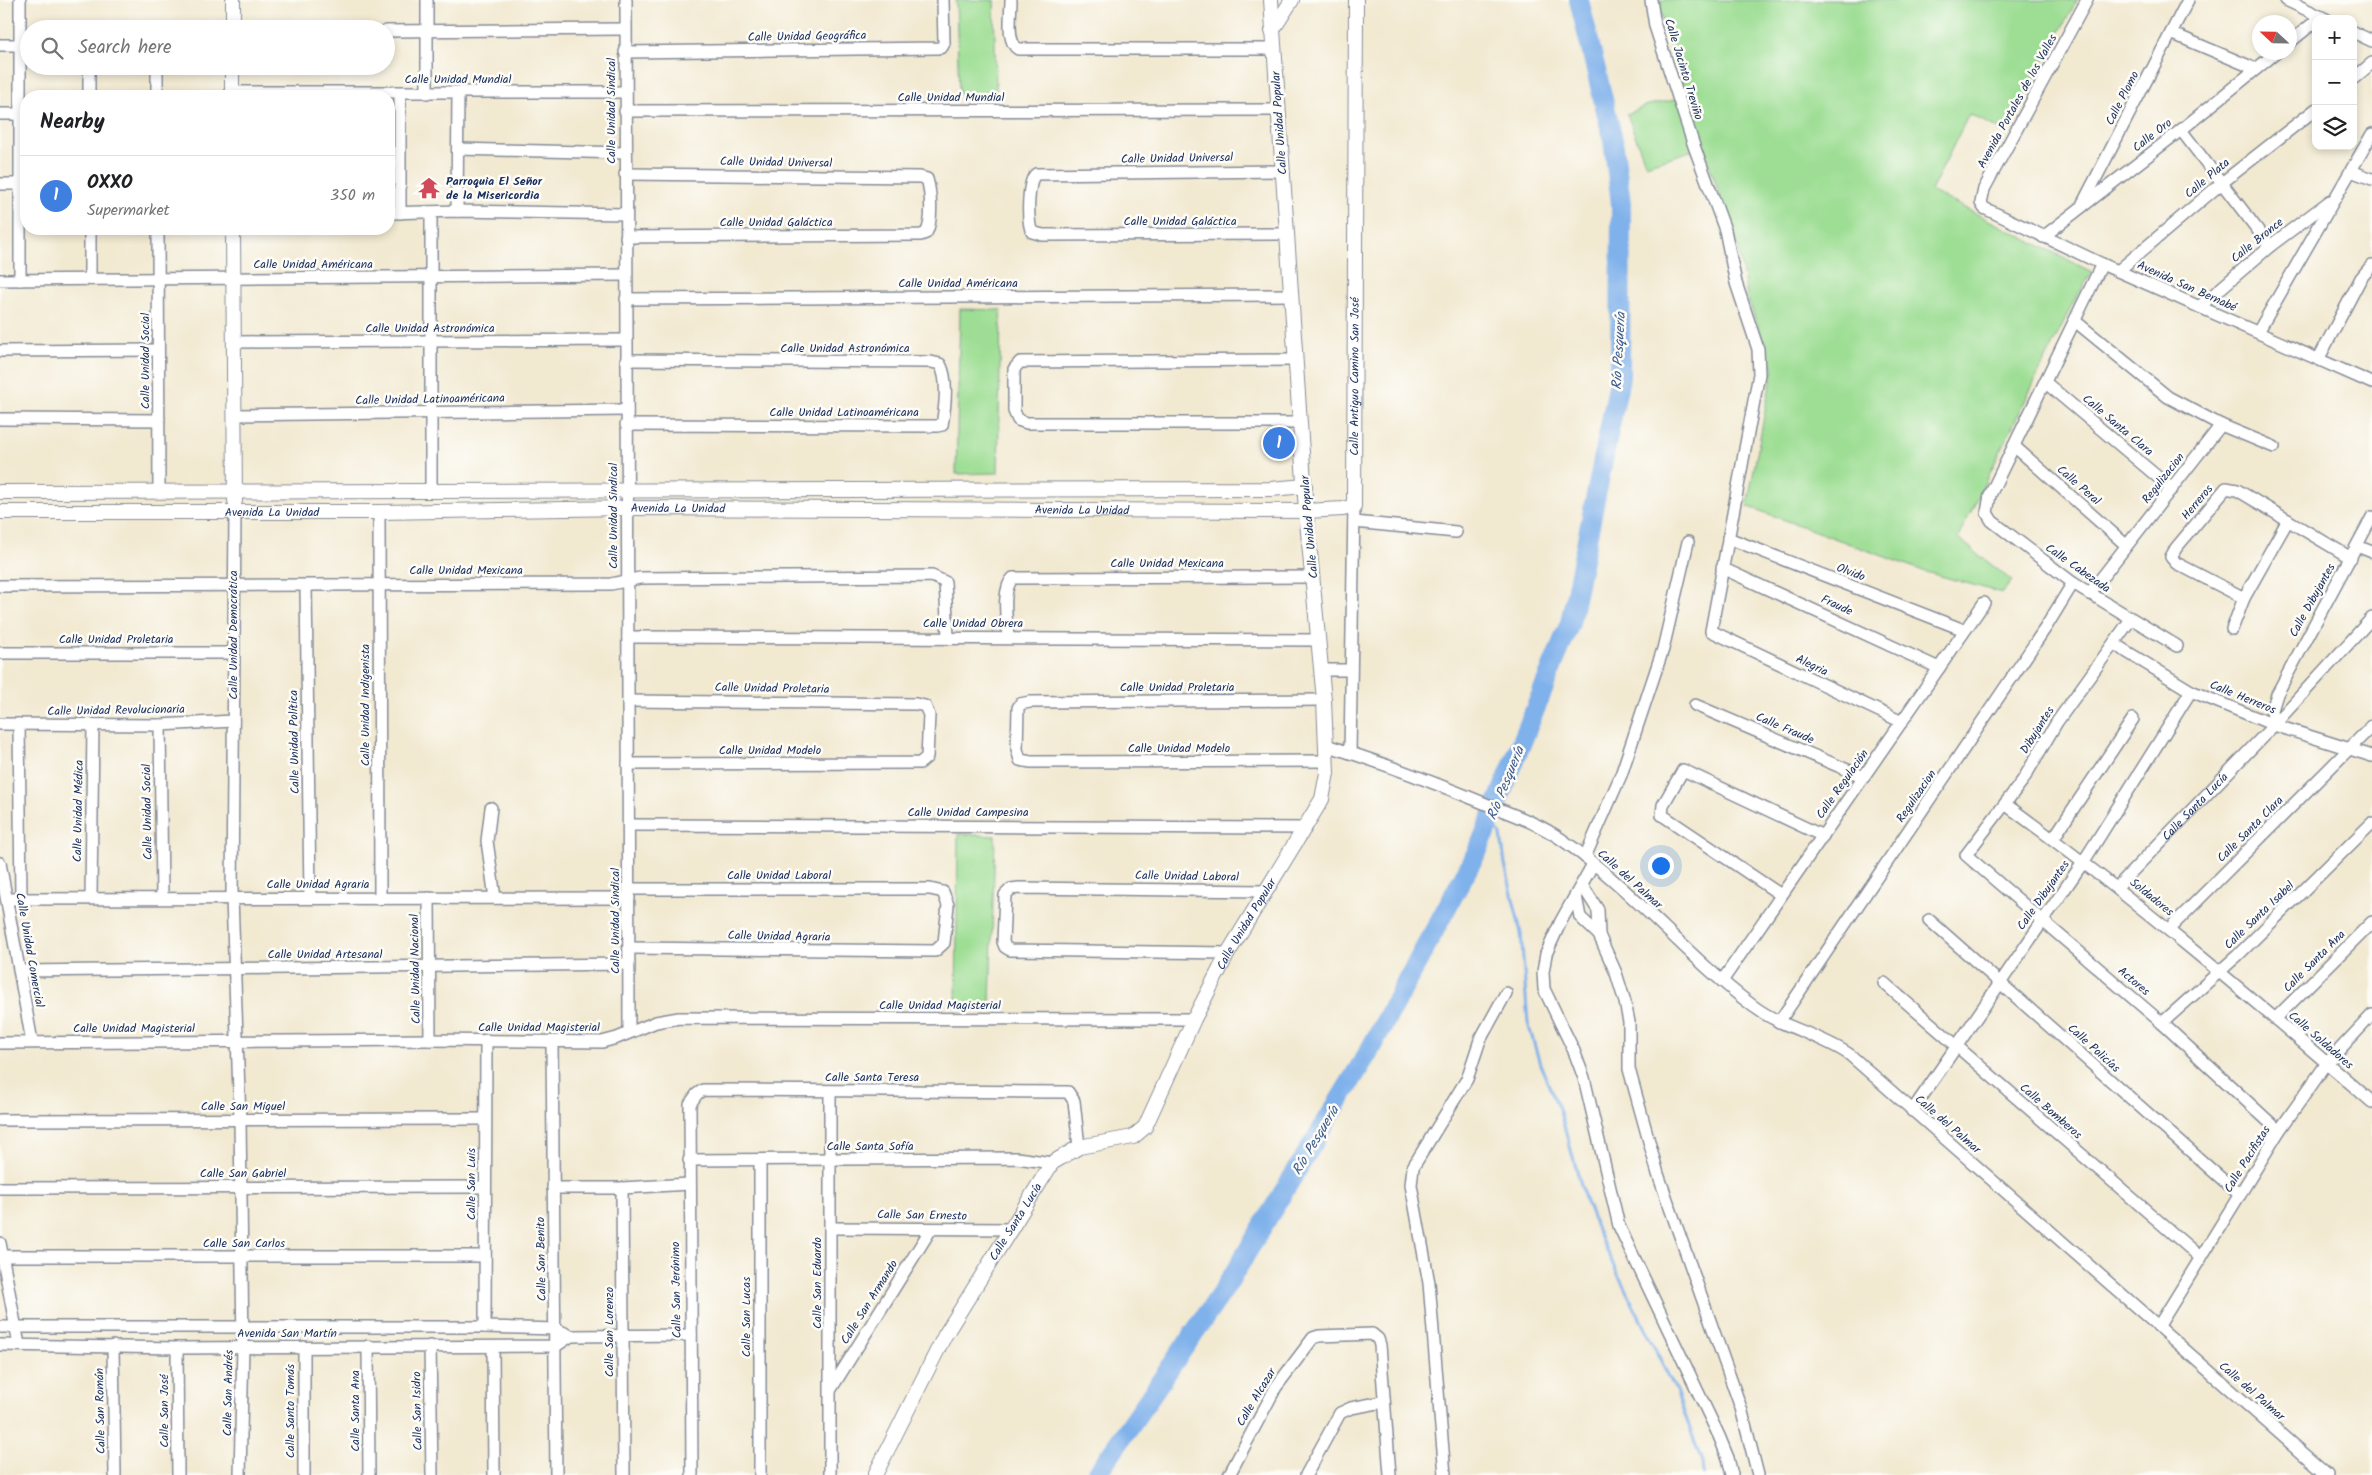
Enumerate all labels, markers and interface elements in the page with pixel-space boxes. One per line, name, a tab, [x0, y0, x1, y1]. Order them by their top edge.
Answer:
north arrow	[2252, 15, 2297, 60]
map controls	[2312, 15, 2357, 150]
button: +	[2312, 15, 2357, 60]
street label: Calle Jacinto Treviño	[1659, 16, 1708, 122]
search box	[20, 20, 395, 75]
street label: Calle Unidad Geográfica	[748, 26, 867, 47]
street label: Avenida Portales de los Valles	[1973, 31, 2062, 172]
text: Search here	[78, 33, 172, 63]
icon: search	[38, 34, 66, 62]
street label: Calle Unidad Sindical	[602, 58, 621, 164]
button: −	[2312, 60, 2357, 105]
street label: Calle Plomo	[2101, 68, 2144, 129]
street label: Calle Unidad Mundial	[405, 70, 511, 89]
street label: Calle Unidad Popular	[1266, 70, 1293, 175]
street label: Calle Unidad Mundial	[898, 88, 1004, 107]
button: layers	[2312, 105, 2357, 150]
text: Nearby	[40, 106, 105, 139]
street label: Calle Oro	[2128, 114, 2176, 157]
street label: Calle Unidad Universal	[1121, 148, 1233, 169]
street label: Calle Unidad Universal	[720, 152, 832, 173]
street label: Calle Plata	[2180, 153, 2234, 203]
text: OXXO	[87, 168, 133, 198]
place label: Parroquia El Señor de la Misericordia	[446, 172, 543, 205]
temple icon: Parroquia El Señor de la Misericordia	[416, 175, 442, 201]
text: 1	[54, 183, 58, 208]
text: 350 m	[330, 183, 375, 208]
text: Supermarket	[87, 198, 170, 223]
street label: Calle Unidad Galáctica	[1123, 212, 1237, 231]
street label: Calle Unidad Galáctica	[719, 213, 833, 232]
street label: Calle Bronce	[2227, 213, 2288, 268]
street label: Calle Unidad Américana	[253, 255, 373, 274]
street label: Avenida San Bernabé	[2134, 256, 2240, 317]
street label: Calle Unidad Américana	[898, 274, 1018, 293]
street label: Calle Antiguo Camino San José	[1345, 296, 1365, 456]
water label: Río Pesquería	[1606, 310, 1632, 390]
street label: Calle Unidad Social	[136, 313, 155, 409]
street label: Calle Unidad Astronómica	[365, 319, 495, 338]
street label: Calle Unidad Astronómica	[780, 339, 910, 358]
street label: Calle Unidad Latinoaméricana	[355, 389, 505, 410]
street label: Calle Santa Clara	[2078, 390, 2158, 461]
street label: Calle Unidad Latinoaméricana	[769, 403, 919, 422]
pin: 1	[1263, 424, 1295, 462]
street label: Regulizacion	[2137, 449, 2190, 508]
street label: Calle Peral	[2052, 461, 2105, 510]
street label: Calle Unidad Sindical	[604, 463, 623, 569]
street label: Calle Unidad Popular	[1295, 473, 1323, 579]
street label: Herreros	[2177, 480, 2218, 524]
street label: Avenida La Unidad	[631, 499, 726, 518]
street label: Avenida La Unidad	[1035, 501, 1130, 520]
street label: Avenida La Unidad	[225, 503, 320, 522]
street label: Calle Cabezada	[2041, 539, 2115, 598]
street label: Calle Unidad Mexicana	[1110, 554, 1224, 573]
street label: Olvido	[1834, 558, 1868, 587]
street label: Calle Dibujantes	[2284, 560, 2341, 641]
street label: Calle Unidad Mexicana	[409, 561, 523, 580]
street label: Calle Unidad Democrática	[224, 570, 243, 700]
street label: Fraude	[1818, 590, 1856, 621]
street label: Calle Unidad Obrera	[923, 614, 1024, 633]
street label: Calle Unidad Proletaria	[59, 630, 174, 649]
street label: Calle Unidad Indigenista	[356, 643, 375, 766]
street label: Alegria	[1792, 650, 1831, 682]
street label: Calle Herreros	[2207, 676, 2279, 719]
street label: Calle Unidad Proletaria	[714, 678, 830, 699]
street label: Calle Unidad Proletaria	[1120, 678, 1235, 697]
street label: Calle Unidad Política	[284, 689, 305, 794]
street label: Calle Unidad Revolucionaria	[47, 700, 185, 721]
street label: Dibujantes	[2015, 703, 2059, 758]
street label: Calle Fraude	[1753, 708, 1818, 750]
street label: Calle Unidad Modelo	[1128, 739, 1230, 758]
street label: Calle Unidad Modelo	[719, 741, 821, 760]
water label: Río Pesquería	[1481, 742, 1531, 823]
street label: Calle Regulación	[1811, 746, 1874, 823]
street label: Calle Unidad Médica	[68, 759, 89, 862]
street label: Calle Unidad Social	[137, 764, 158, 860]
street label: Regulizacion	[1892, 766, 1941, 827]
street label: Calle Santa Lucía	[2158, 768, 2233, 845]
street label: Calle Santa Clara	[2213, 791, 2288, 867]
street label: Calle Unidad Campesina	[907, 803, 1029, 822]
street label: Calle del Palmar	[1593, 845, 1667, 915]
your location	[1648, 853, 1674, 879]
street label: Calle Dibujantes	[2012, 856, 2075, 934]
street label: Calle Unidad Laboral	[727, 866, 831, 885]
street label: Calle Unidad Laboral	[1135, 866, 1239, 887]
street label: Calle Unidad Sindical	[606, 868, 625, 974]
street label: Calle Unidad Popular	[1212, 874, 1282, 973]
street label: Soldadores	[2125, 874, 2178, 921]
street label: Calle Unidad Agraria	[267, 875, 370, 894]
street label: Calle Santa Isabel	[2220, 877, 2299, 954]
street label: Calle Unidad Comercial	[10, 891, 49, 1009]
street label: Calle Unidad Nacional	[405, 914, 426, 1024]
street label: Calle Santa Ana	[2279, 925, 2350, 997]
street label: Calle Unidad Agraria	[727, 926, 831, 947]
street label: Calle Unidad Artesanal	[268, 945, 382, 964]
street label: Actores	[2113, 962, 2154, 1001]
street label: Calle Unidad Magisterial	[879, 996, 1001, 1015]
street label: Calle Soldadores	[2284, 1007, 2358, 1074]
street label: Calle Unidad Magisterial	[478, 1018, 600, 1037]
street label: Calle Unidad Magisterial	[73, 1019, 195, 1038]
street label: Calle Policías	[2063, 1019, 2124, 1077]
street label: Calle Santa Teresa	[825, 1068, 920, 1087]
street label: Calle Bomberos	[2015, 1079, 2086, 1144]
street label: Calle del Palmar	[1910, 1090, 1986, 1159]
street label: Calle San Miguel	[201, 1097, 285, 1116]
water label: Río Pesquería	[1286, 1100, 1346, 1179]
street label: Calle Pacifistas	[2219, 1122, 2276, 1197]
street label: Calle Santa Sofía	[826, 1137, 914, 1156]
street label: Calle San Luis	[462, 1148, 481, 1220]
street label: Calle San Gabriel	[200, 1164, 286, 1183]
street label: Calle Santa Lucía	[984, 1179, 1048, 1265]
street label: Calle San Ernesto	[877, 1205, 967, 1226]
street label: Calle San Benito	[531, 1217, 552, 1301]
street label: Calle San Carlos	[203, 1234, 285, 1253]
street label: Calle San Eduardo	[808, 1237, 827, 1329]
street label: Calle San Jerónimo	[666, 1241, 687, 1339]
street label: Calle San Armando	[836, 1256, 903, 1348]
street label: Calle San Lucas	[737, 1277, 756, 1357]
street label: Calle San Lorenzo	[600, 1287, 619, 1377]
street label: Avenida San Martín	[237, 1324, 337, 1343]
street label: Calle San Andrés	[218, 1350, 239, 1436]
street label: Calle del Palmar	[2214, 1357, 2290, 1426]
street label: Calle Santo Tomás	[281, 1364, 300, 1458]
street label: Calle Alcazar	[1232, 1364, 1282, 1430]
street label: Calle San Román	[90, 1368, 111, 1454]
street label: Calle Santa Ana	[346, 1370, 365, 1452]
street label: Calle San Isidro	[407, 1371, 428, 1451]
street label: Calle San José	[155, 1373, 174, 1448]

